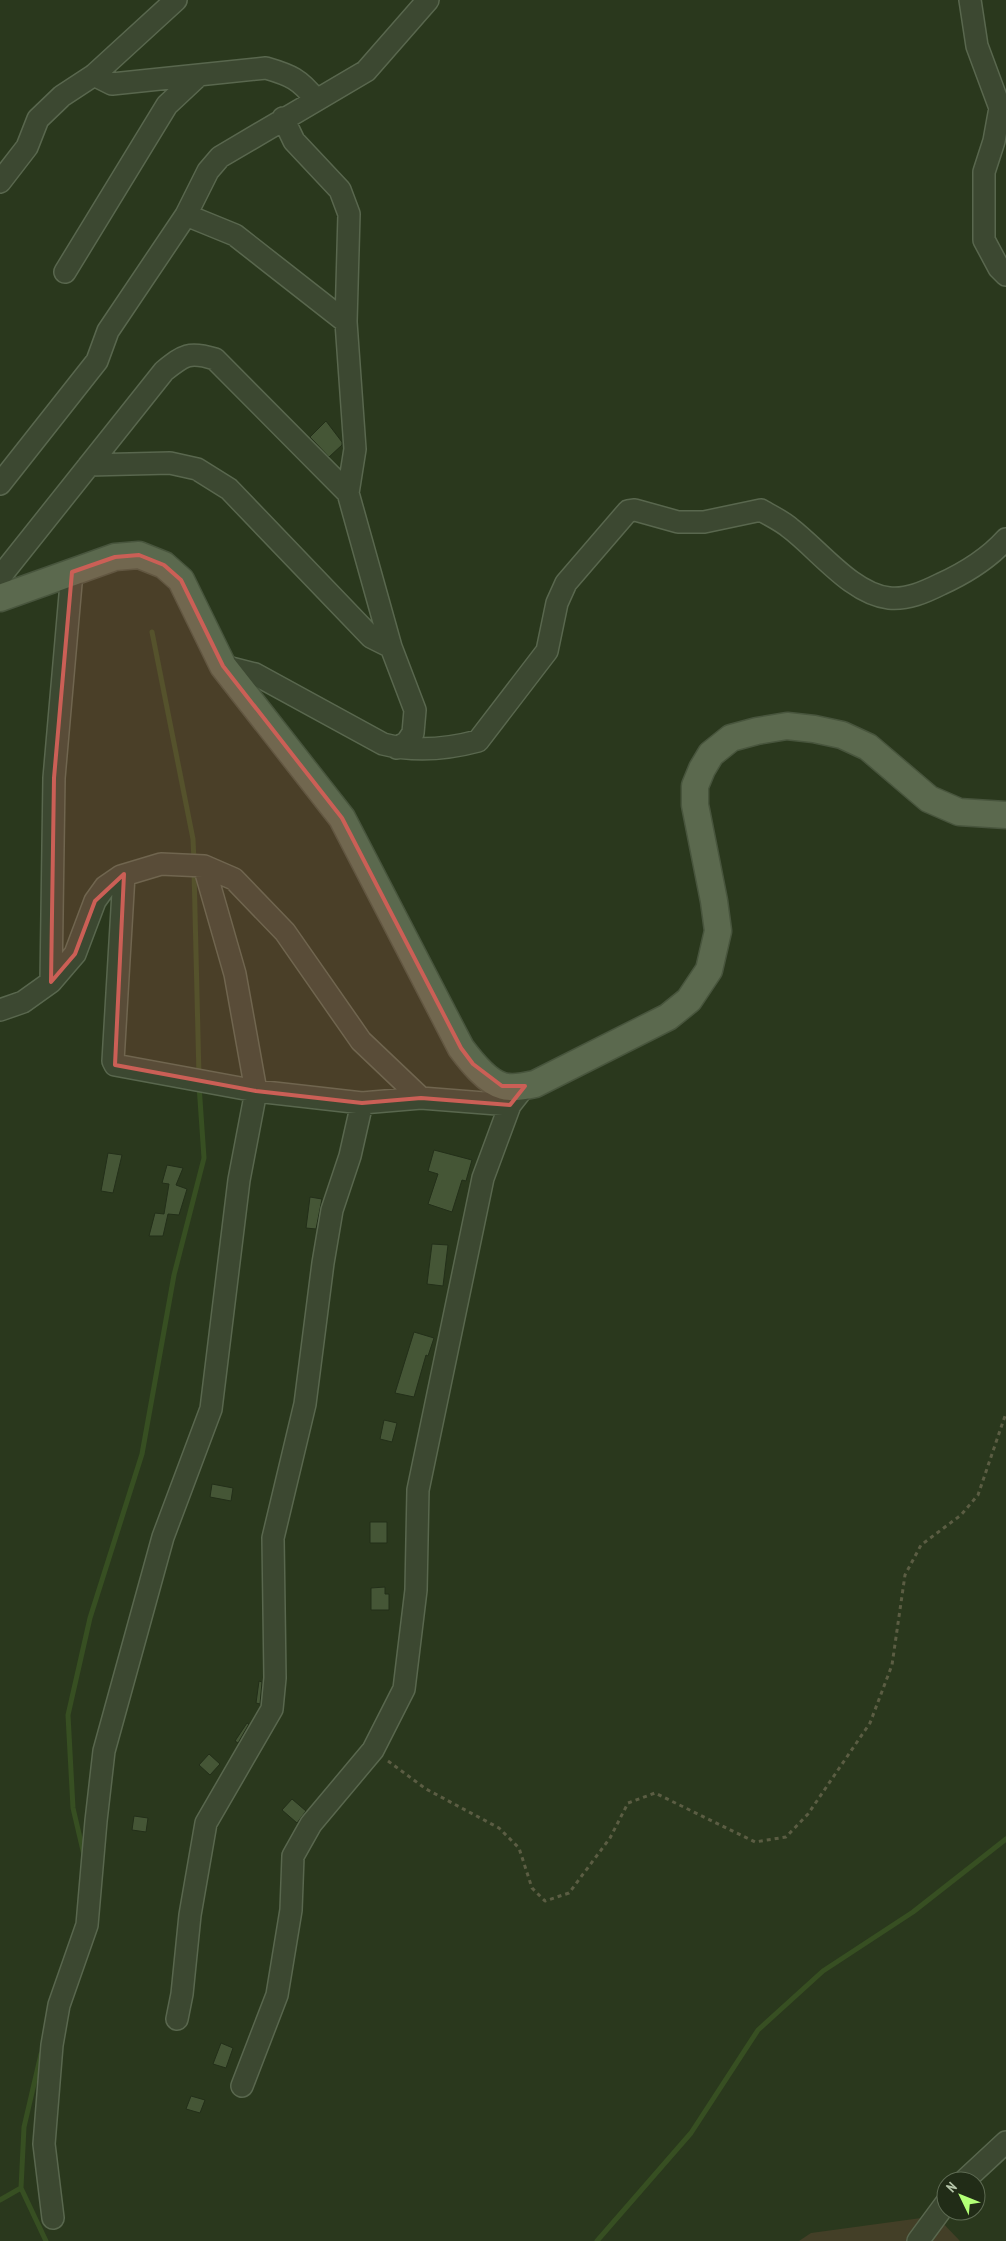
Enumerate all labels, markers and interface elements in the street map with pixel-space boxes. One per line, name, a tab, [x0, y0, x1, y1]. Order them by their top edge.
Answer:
north arrow	[936, 2171, 986, 2221]
text: N	[942, 2178, 961, 2196]

